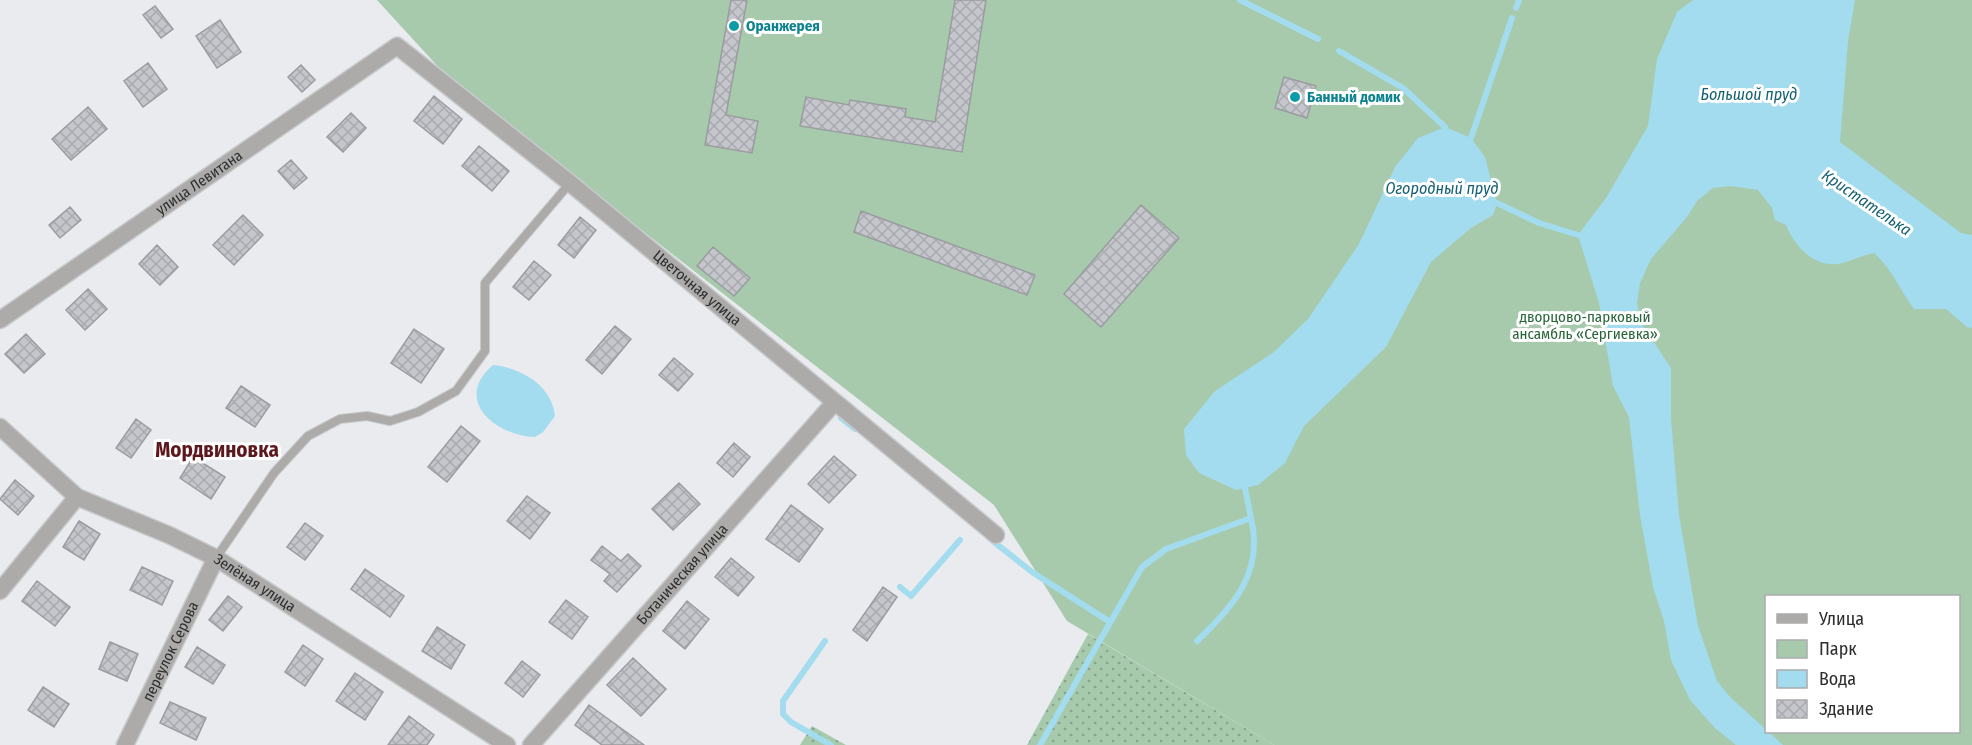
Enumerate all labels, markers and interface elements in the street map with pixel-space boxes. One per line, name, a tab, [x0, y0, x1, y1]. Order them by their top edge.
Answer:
place label: Оранжерея	[746, 17, 820, 35]
marker: Оранжерея	[727, 19, 741, 33]
water label: Большой пруд	[1701, 85, 1797, 104]
place label: Банный домик	[1307, 88, 1401, 106]
marker: Банный домик	[1288, 90, 1302, 104]
street label: улица Левитана	[152, 146, 246, 219]
water label: Кристателька	[1818, 165, 1915, 239]
water label: Огородный пруд	[1385, 179, 1499, 198]
street label: Цветочная улица	[650, 247, 745, 330]
park label: дворцово-парковый ансамбль «Сергиевка»	[1512, 308, 1658, 343]
district label: Мордвиновка	[155, 437, 279, 463]
street label: Ботаническая улица	[633, 520, 732, 628]
street label: Зелёная улица	[211, 550, 299, 616]
legend	[1765, 595, 1960, 733]
street label: переулок Серова	[139, 599, 202, 704]
text: Улица	[1818, 608, 1864, 630]
text: Парк	[1819, 638, 1857, 660]
text: Вода	[1819, 668, 1856, 690]
text: Здание	[1819, 698, 1874, 720]

